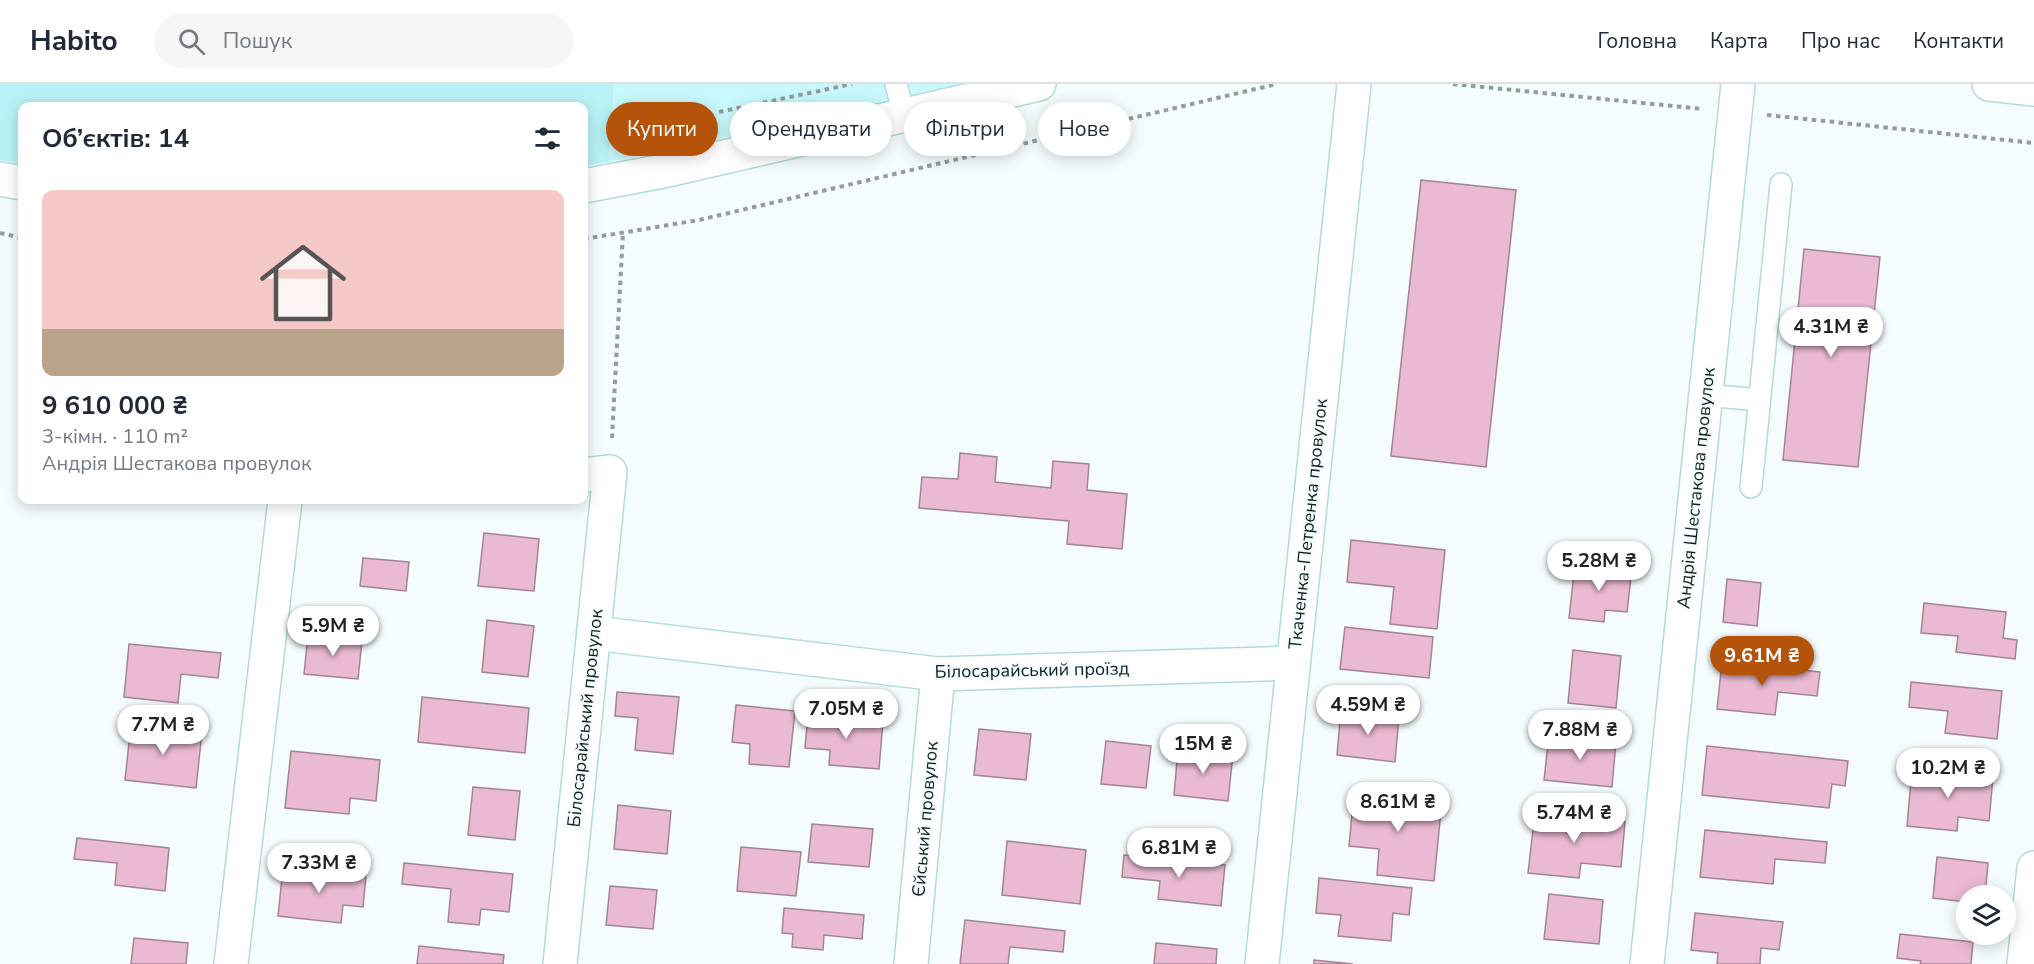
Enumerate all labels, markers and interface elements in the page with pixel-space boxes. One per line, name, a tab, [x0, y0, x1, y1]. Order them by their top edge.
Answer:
search box	[154, 14, 574, 68]
text: Habito	[30, 22, 118, 60]
icon: search	[175, 25, 208, 58]
text: Пошук	[223, 26, 292, 56]
text: Головна	[1597, 27, 1677, 55]
text: Карта	[1710, 27, 1768, 55]
text: Про нас	[1801, 27, 1880, 55]
text: Контакти	[1913, 27, 2004, 55]
chip: Купити	[606, 102, 718, 156]
chip: Орендувати	[730, 102, 892, 156]
chip: Фільтри	[904, 102, 1026, 156]
chip: Нове	[1038, 102, 1131, 156]
text: Об’єктів: 14	[42, 121, 189, 156]
icon: filters	[531, 122, 564, 155]
icon: home	[249, 229, 357, 337]
pin: 4.31M ₴	[1776, 307, 1886, 358]
text: 4.31M ₴	[1793, 313, 1869, 340]
street label: Андрія Шестакова провулок	[1671, 366, 1721, 610]
text: 9 610 000 ₴	[42, 388, 188, 423]
street label: Ткаченка-Петренка провулок	[1283, 397, 1333, 651]
text: 3-кімн. · 110 m²	[42, 423, 188, 450]
text: Андрія Шестакова провулок	[42, 450, 312, 477]
pin: 5.28M ₴	[1544, 541, 1654, 592]
text: 5.28M ₴	[1561, 547, 1637, 574]
pin: 5.9M ₴	[284, 606, 382, 657]
street label: Білосарайський провулок	[562, 607, 608, 828]
text: 5.9M ₴	[301, 612, 365, 639]
pin: 9.61M ₴	[1707, 636, 1817, 687]
text: 9.61M ₴	[1724, 642, 1800, 669]
street label: Білосарайський проїзд	[934, 656, 1130, 684]
pin: 4.59M ₴	[1313, 685, 1423, 736]
pin: 7.05M ₴	[791, 689, 901, 740]
text: 4.59M ₴	[1330, 691, 1406, 718]
text: 7.05M ₴	[808, 695, 884, 722]
pin: 7.7M ₴	[114, 705, 212, 756]
pin: 7.88M ₴	[1525, 710, 1635, 761]
text: 7.7M ₴	[131, 711, 195, 738]
text: 7.88M ₴	[1542, 716, 1618, 743]
pin: 15M ₴	[1161, 724, 1245, 775]
text: 15M ₴	[1174, 730, 1232, 757]
street label: Єйський провулок	[906, 740, 944, 898]
pin: 10.2M ₴	[1893, 748, 2003, 799]
text: 10.2M ₴	[1910, 754, 1986, 781]
pin: 8.61M ₴	[1343, 782, 1453, 833]
text: 8.61M ₴	[1360, 788, 1436, 815]
pin: 5.74M ₴	[1519, 793, 1629, 844]
text: 5.74M ₴	[1536, 799, 1612, 826]
pin: 6.81M ₴	[1124, 828, 1234, 879]
text: 6.81M ₴	[1141, 834, 1217, 861]
pin: 7.33M ₴	[264, 843, 374, 894]
text: 7.33M ₴	[281, 849, 357, 876]
map controls	[1956, 885, 2016, 945]
button: layers	[1956, 885, 2016, 945]

